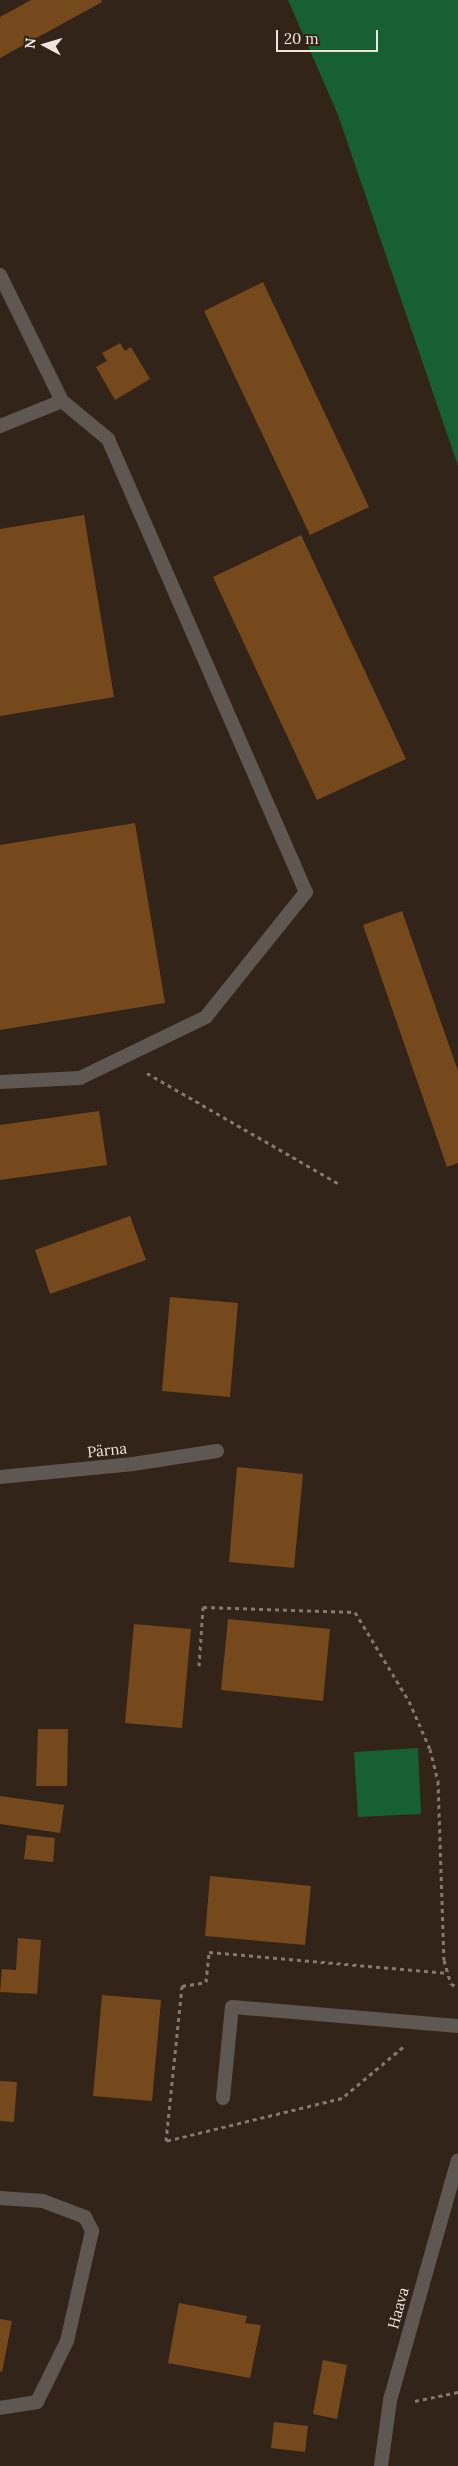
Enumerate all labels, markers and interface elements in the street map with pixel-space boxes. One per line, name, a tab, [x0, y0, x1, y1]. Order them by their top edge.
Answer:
north arrow	[20, 20, 70, 70]
scale bar	[278, 20, 380, 52]
text: 20 m	[284, 29, 319, 48]
text: N	[21, 37, 40, 50]
street label: Pärna	[86, 1439, 128, 1461]
street label: Haava	[384, 2285, 412, 2331]

